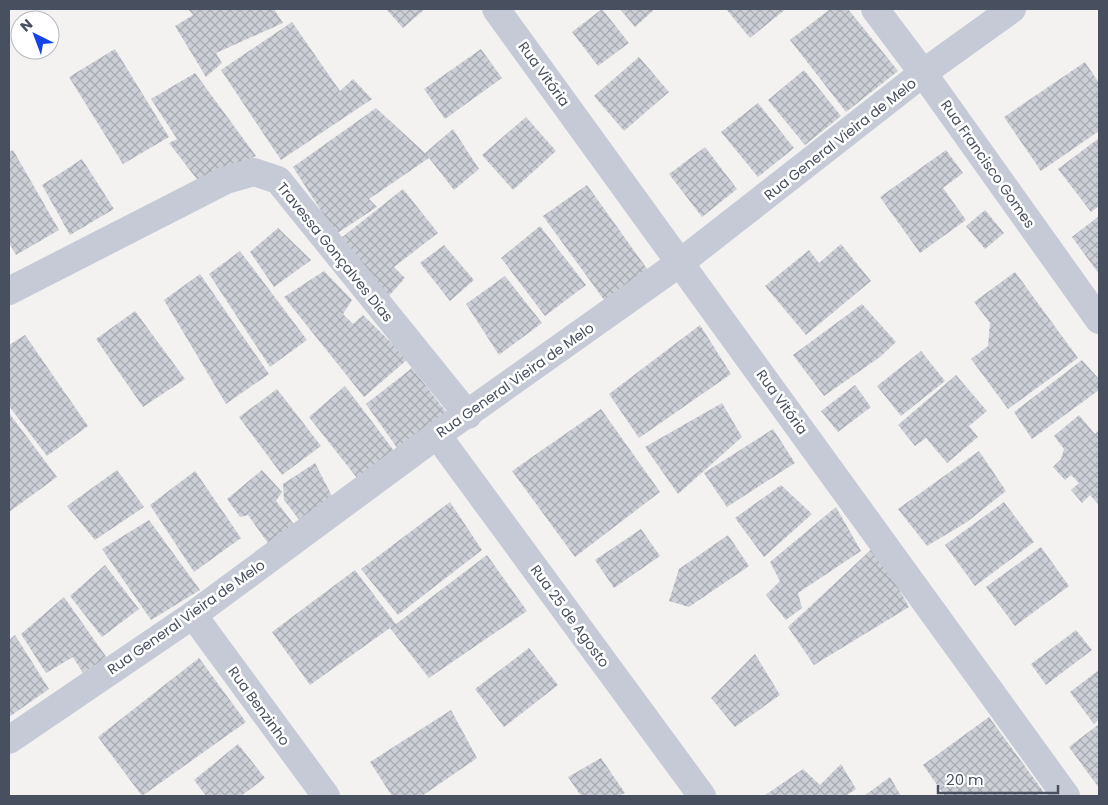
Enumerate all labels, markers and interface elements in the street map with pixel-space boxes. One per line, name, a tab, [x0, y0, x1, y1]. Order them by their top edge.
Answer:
north arrow	[10, 10, 60, 60]
text: N	[16, 14, 37, 36]
street label: Rua Vitória	[514, 37, 574, 111]
street label: Rua General Vieira de Melo	[760, 73, 920, 205]
street label: Rua Francisco Gomes	[936, 96, 1040, 232]
street label: Travessa Gonçalves Dias	[272, 178, 398, 326]
street label: Rua General Vieira de Melo	[432, 318, 598, 442]
street label: Rua Vitória	[752, 365, 812, 439]
street label: Rua General Vieira de Melo	[103, 555, 269, 679]
street label: Rua 25 de Agosto	[526, 561, 614, 671]
street label: Rua Benzinho	[223, 662, 295, 750]
scale bar	[938, 762, 1058, 794]
text: 20 m	[946, 769, 984, 790]

